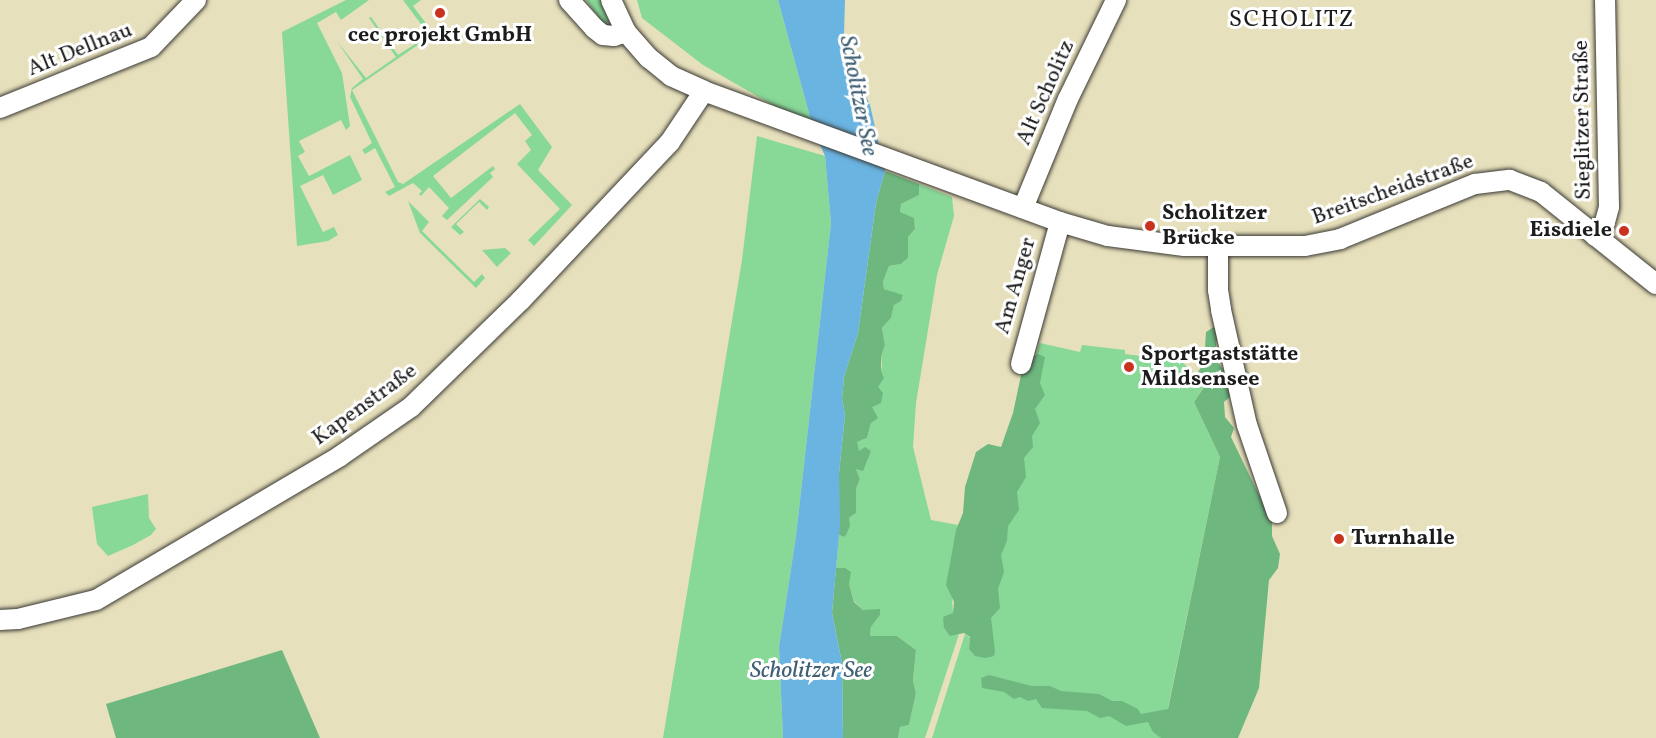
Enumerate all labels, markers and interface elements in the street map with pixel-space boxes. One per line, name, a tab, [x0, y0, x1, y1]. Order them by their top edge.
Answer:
marker: cec projekt GmbH	[433, 6, 447, 20]
district label: SCHOLITZ	[1229, 7, 1355, 35]
street label: Alt Dellnau	[24, 17, 136, 83]
place label: cec projekt GmbH	[348, 23, 532, 49]
water label: Scholitzer See	[831, 33, 883, 159]
street label: Alt Scholitz	[1011, 36, 1081, 150]
street label: Sieglitzer Straße	[1568, 40, 1598, 200]
street label: Breitscheidstraße	[1309, 149, 1477, 231]
place label: Scholitzer Brücke	[1162, 200, 1267, 252]
place label: Eisdiele	[1530, 218, 1612, 244]
marker: Scholitzer Brücke	[1143, 219, 1157, 233]
marker: Eisdiele	[1617, 224, 1631, 238]
street label: Am Anger	[990, 235, 1042, 337]
place label: Sportgaststätte Mildsensee	[1141, 341, 1298, 392]
street label: Kapenstraße	[308, 358, 422, 452]
marker: Sportgaststätte Mildsensee	[1122, 360, 1136, 374]
place label: Turnhalle	[1351, 526, 1455, 552]
marker: Turnhalle	[1332, 532, 1346, 546]
water label: Scholitzer See	[750, 658, 872, 686]

